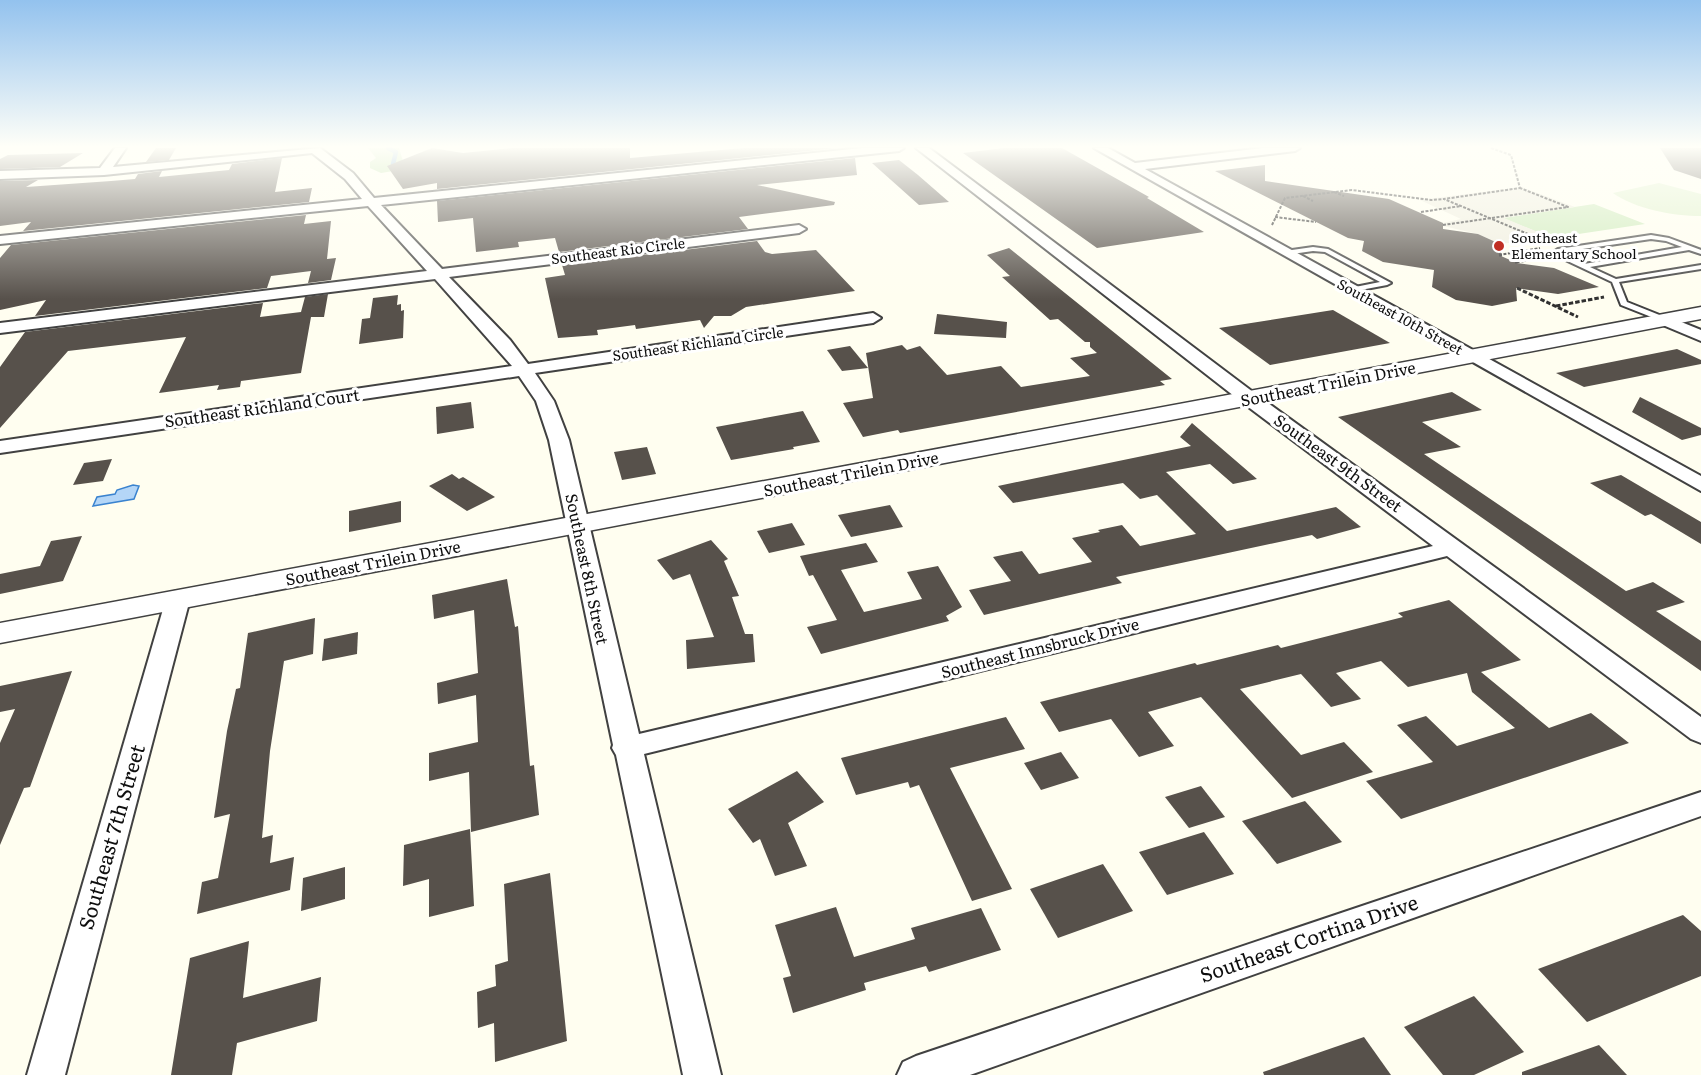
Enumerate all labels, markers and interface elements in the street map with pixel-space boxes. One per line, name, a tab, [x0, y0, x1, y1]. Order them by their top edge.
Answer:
place label: Southeast Elementary School	[1511, 227, 1637, 263]
street label: Southeast Rio Circle	[550, 232, 686, 268]
marker: Southeast Elementary School	[1492, 239, 1506, 253]
street label: Southeast 10th Street	[1334, 273, 1467, 359]
street label: Southeast Richland Circle	[611, 321, 785, 365]
street label: Southeast Trilein Drive	[1238, 354, 1417, 412]
street label: Southeast Richland Court	[163, 381, 361, 433]
street label: Southeast 9th Street	[1269, 407, 1408, 517]
street label: Southeast Trilein Drive	[761, 444, 940, 502]
street label: Southeast 8th Street	[560, 491, 616, 647]
street label: Southeast Trilein Drive	[283, 533, 462, 591]
street label: Southeast Innsbruck Drive	[938, 611, 1141, 683]
street label: Southeast 7th Street	[69, 740, 151, 933]
street label: Southeast Cortina Drive	[1195, 886, 1422, 989]

